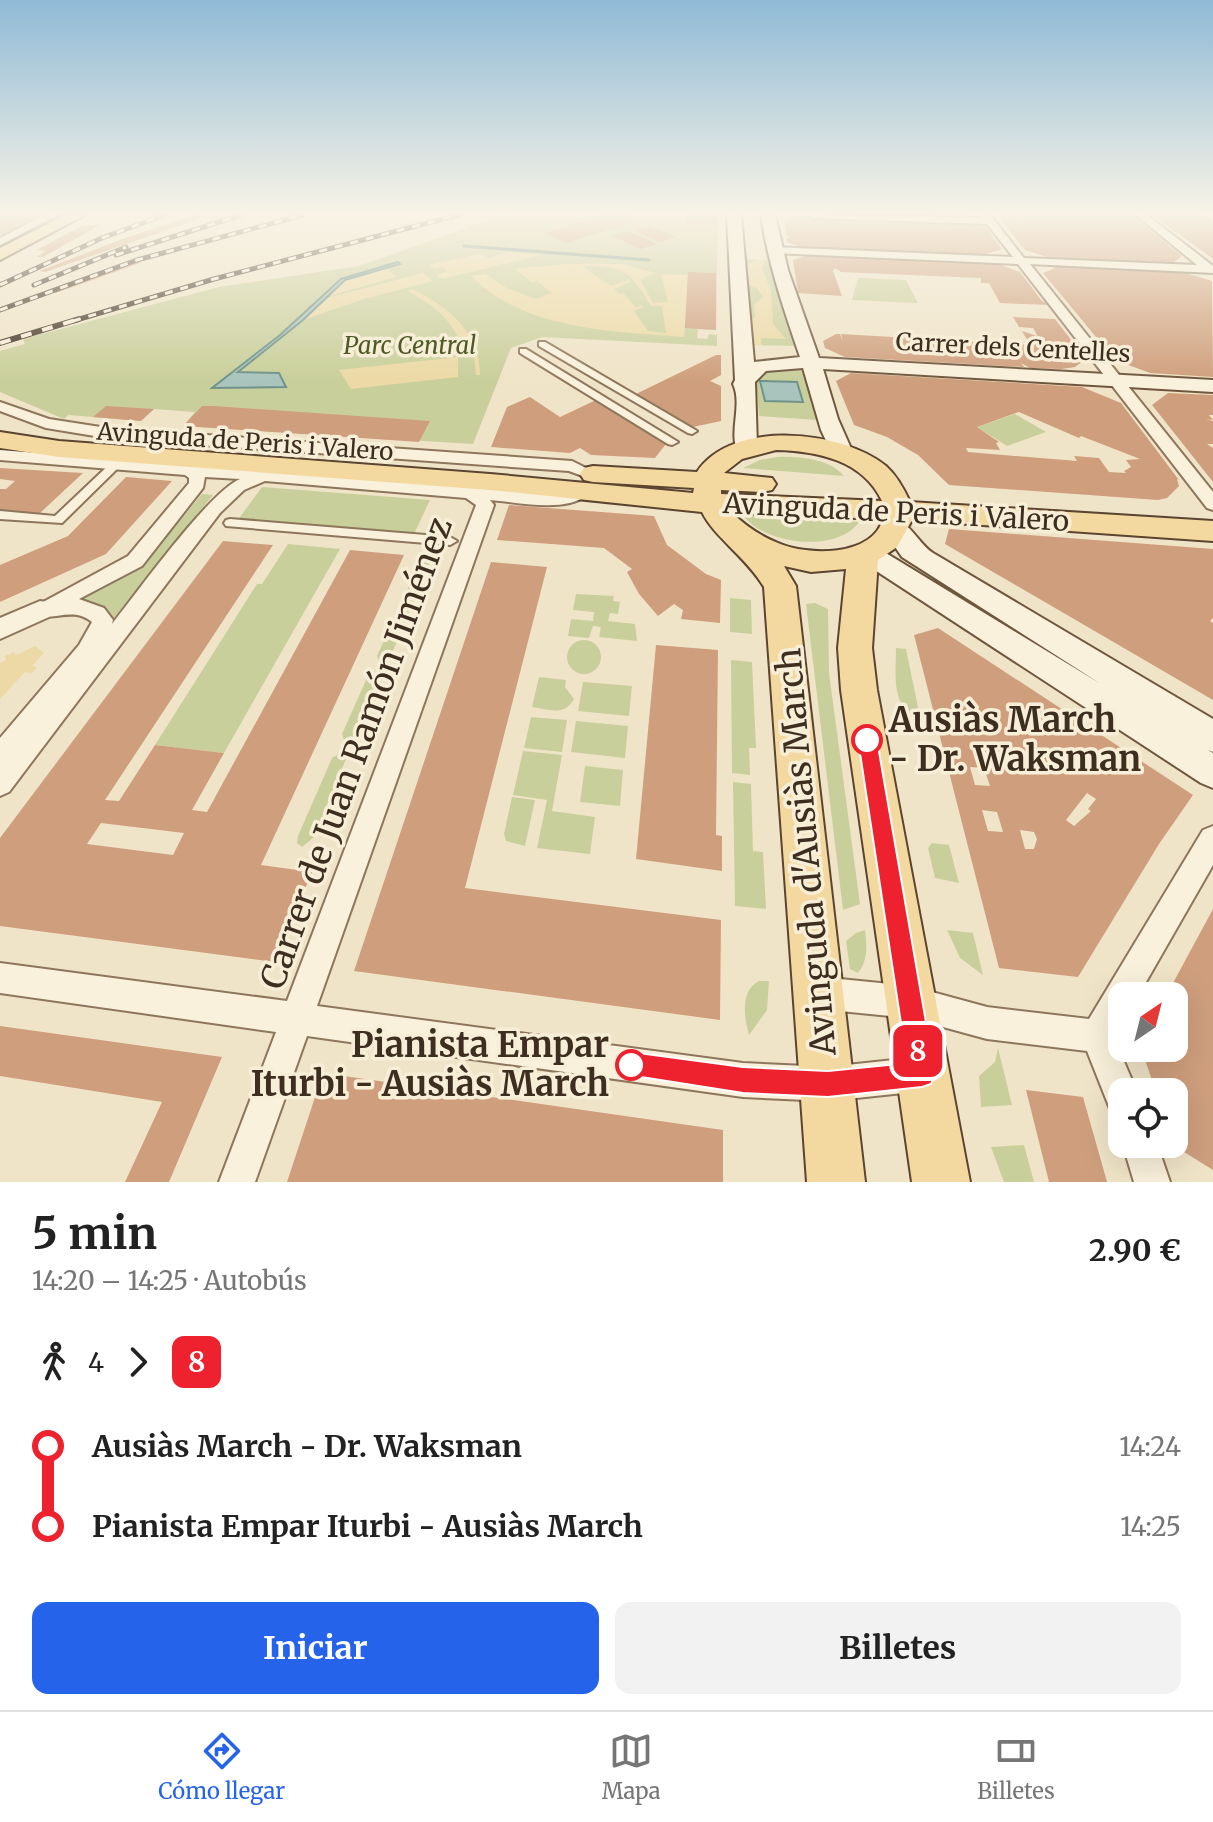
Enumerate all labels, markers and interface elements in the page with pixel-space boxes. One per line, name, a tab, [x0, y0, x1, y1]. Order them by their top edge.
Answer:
street label: Carrer dels Centelles	[895, 326, 1131, 369]
park label: Parc Central	[344, 330, 477, 361]
street label: Avinguda de Peris i Valero	[95, 416, 394, 467]
street label: Avinguda de Peris i Valero	[721, 485, 1070, 539]
street label: Carrer de Juan Ramón Jiménez	[251, 511, 461, 995]
street label: Avinguda d'Ausiàs March	[767, 646, 846, 1058]
place label: Ausiàs March - Dr. Waksman	[888, 699, 1141, 780]
marker: Ausiàs March - Dr. Waksman	[852, 725, 882, 755]
north arrow	[1108, 982, 1188, 1062]
map controls	[1108, 982, 1188, 1158]
place label: Pianista Empar Iturbi - Ausiàs March	[251, 1024, 609, 1105]
line badge: 8	[892, 1025, 944, 1077]
text: 8	[909, 1033, 927, 1069]
marker: Pianista Empar Iturbi - Ausiàs March	[616, 1050, 646, 1080]
button: locate	[1108, 1078, 1188, 1158]
text: 5 min	[32, 1206, 157, 1261]
text: 2.90 €	[1089, 1231, 1181, 1269]
text: 14:20 – 14:25 · Autobús	[32, 1264, 307, 1297]
icon: walk	[32, 1340, 76, 1384]
icon: forward	[116, 1340, 160, 1384]
text: 8	[188, 1344, 205, 1380]
text: 4	[88, 1346, 104, 1379]
text: Ausiàs March - Dr. Waksman	[92, 1427, 522, 1465]
text: 14:24	[1119, 1430, 1181, 1463]
text: Pianista Empar Iturbi - Ausiàs March	[92, 1507, 643, 1545]
text: 14:25	[1120, 1510, 1181, 1543]
button: Iniciar	[32, 1602, 599, 1694]
button: Billetes	[615, 1602, 1181, 1694]
tab: Cómo llegar	[158, 1729, 285, 1805]
tab: Mapa	[602, 1729, 661, 1805]
tab: Billetes	[977, 1729, 1055, 1805]

